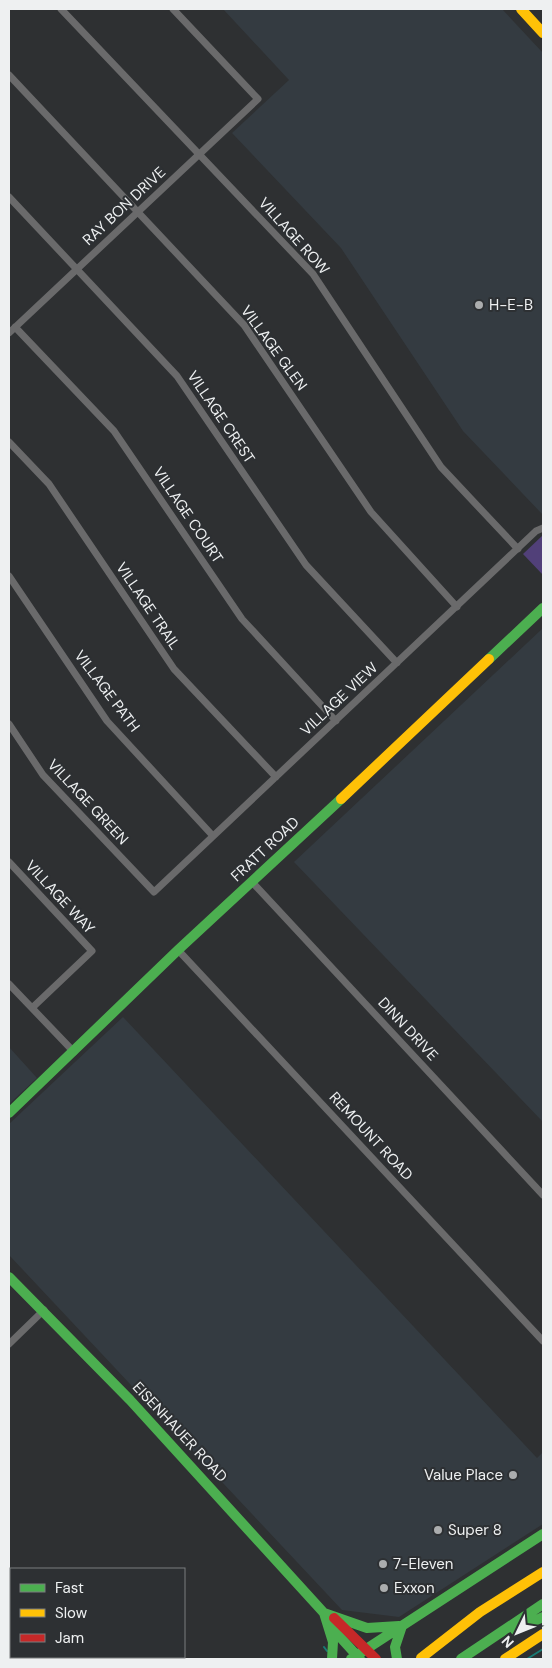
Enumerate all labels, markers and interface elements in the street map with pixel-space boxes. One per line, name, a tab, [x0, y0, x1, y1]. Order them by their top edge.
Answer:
street label: RAY BON DRIVE	[78, 162, 170, 250]
street label: VILLAGE ROW	[254, 193, 334, 279]
place label: H-E-B	[489, 295, 533, 315]
marker: H-E-B	[473, 299, 485, 311]
street label: VILLAGE GLEN	[236, 301, 312, 395]
street label: VILLAGE CREST	[183, 367, 259, 467]
street label: VILLAGE COURT	[148, 463, 228, 567]
street label: VILLAGE TRAIL	[111, 558, 185, 654]
street label: VILLAGE PATH	[70, 646, 144, 736]
street label: VILLAGE VIEW	[296, 658, 382, 740]
street label: VILLAGE GREEN	[43, 755, 133, 849]
street label: FRATT ROAD	[227, 812, 303, 886]
street label: VILLAGE WAY	[21, 856, 99, 938]
street label: DINN DRIVE	[373, 993, 443, 1065]
street label: REMOUNT ROAD	[325, 1087, 417, 1185]
street label: EISENHAUER ROAD	[128, 1377, 232, 1487]
place label: Value Place	[424, 1465, 503, 1485]
marker: Value Place	[507, 1469, 519, 1481]
place label: Super 8	[448, 1520, 502, 1540]
marker: Super 8	[432, 1524, 444, 1536]
place label: 7-Eleven	[393, 1554, 453, 1574]
marker: 7-Eleven	[377, 1558, 389, 1570]
legend	[10, 1568, 185, 1658]
text: Fast	[55, 1578, 84, 1598]
place label: Exxon	[394, 1578, 435, 1598]
marker: Exxon	[378, 1582, 390, 1594]
text: Slow	[55, 1603, 88, 1623]
north arrow	[492, 1608, 542, 1658]
text: Jam	[55, 1628, 84, 1648]
text: N	[497, 1632, 518, 1652]

